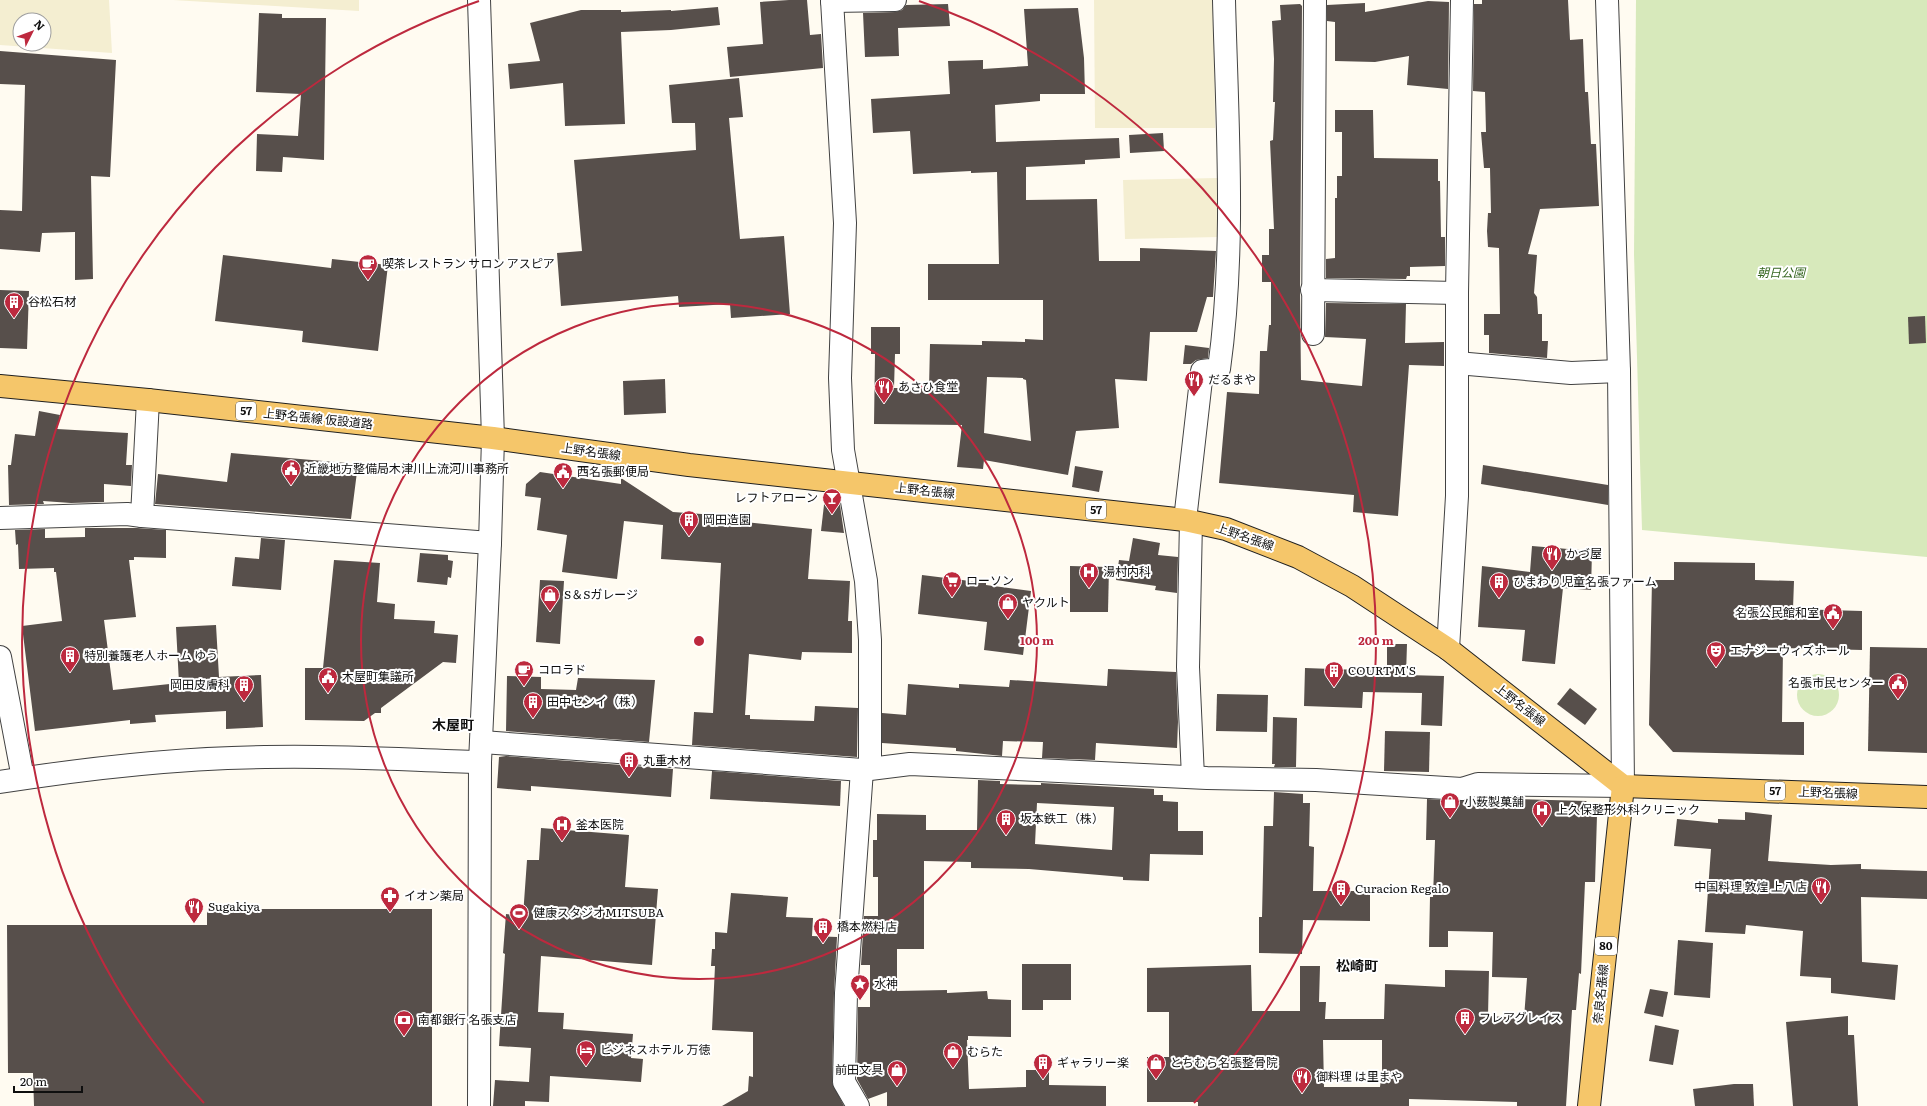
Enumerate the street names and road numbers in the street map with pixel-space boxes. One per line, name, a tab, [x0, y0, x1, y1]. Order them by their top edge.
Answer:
road number: 57	[236, 402, 256, 420]
street label: 上野名張線 仮設道路	[262, 403, 374, 433]
street label: 上野名張線	[560, 438, 622, 464]
street label: 上野名張線	[894, 478, 956, 502]
road number: 57	[1086, 501, 1106, 519]
street label: 上野名張線	[1214, 518, 1277, 554]
street label: 上野名張線	[1491, 679, 1550, 730]
road number: 57	[1765, 782, 1785, 800]
street label: 上野名張線	[1798, 782, 1858, 802]
road number: 80	[1595, 937, 1617, 955]
street label: 奈良名張線	[1588, 963, 1612, 1025]

